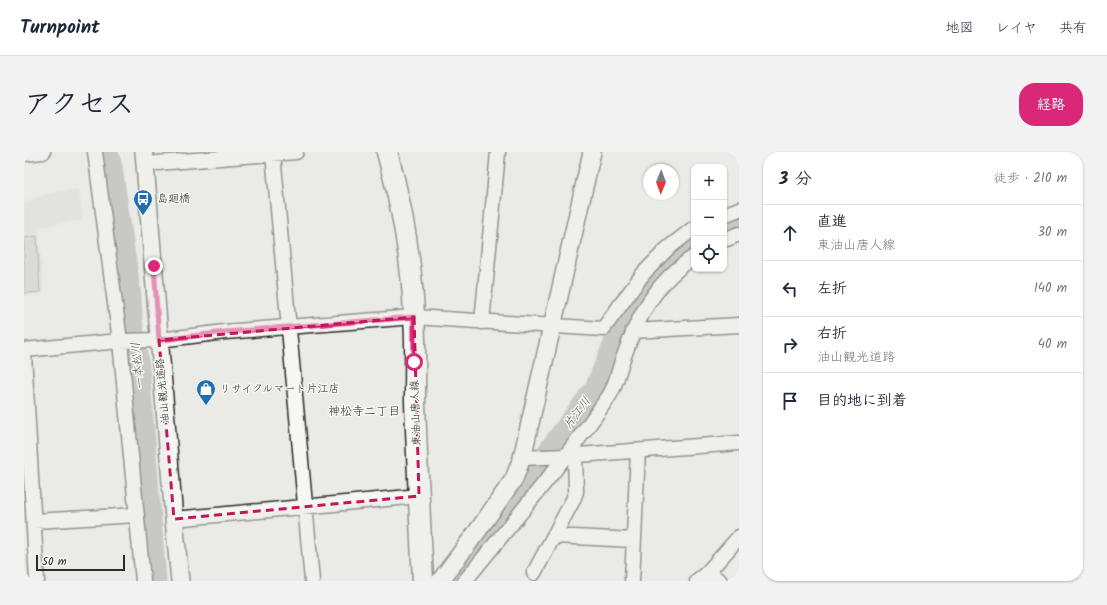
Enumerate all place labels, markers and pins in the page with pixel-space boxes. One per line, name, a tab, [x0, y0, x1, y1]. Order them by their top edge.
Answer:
bus stop icon: 島廻橋	[132, 188, 154, 216]
place label: 島廻橋	[157, 190, 190, 208]
shop icon: リサイクルマート片江店	[195, 378, 217, 406]
place label: リサイクルマート片江店	[220, 380, 339, 398]

